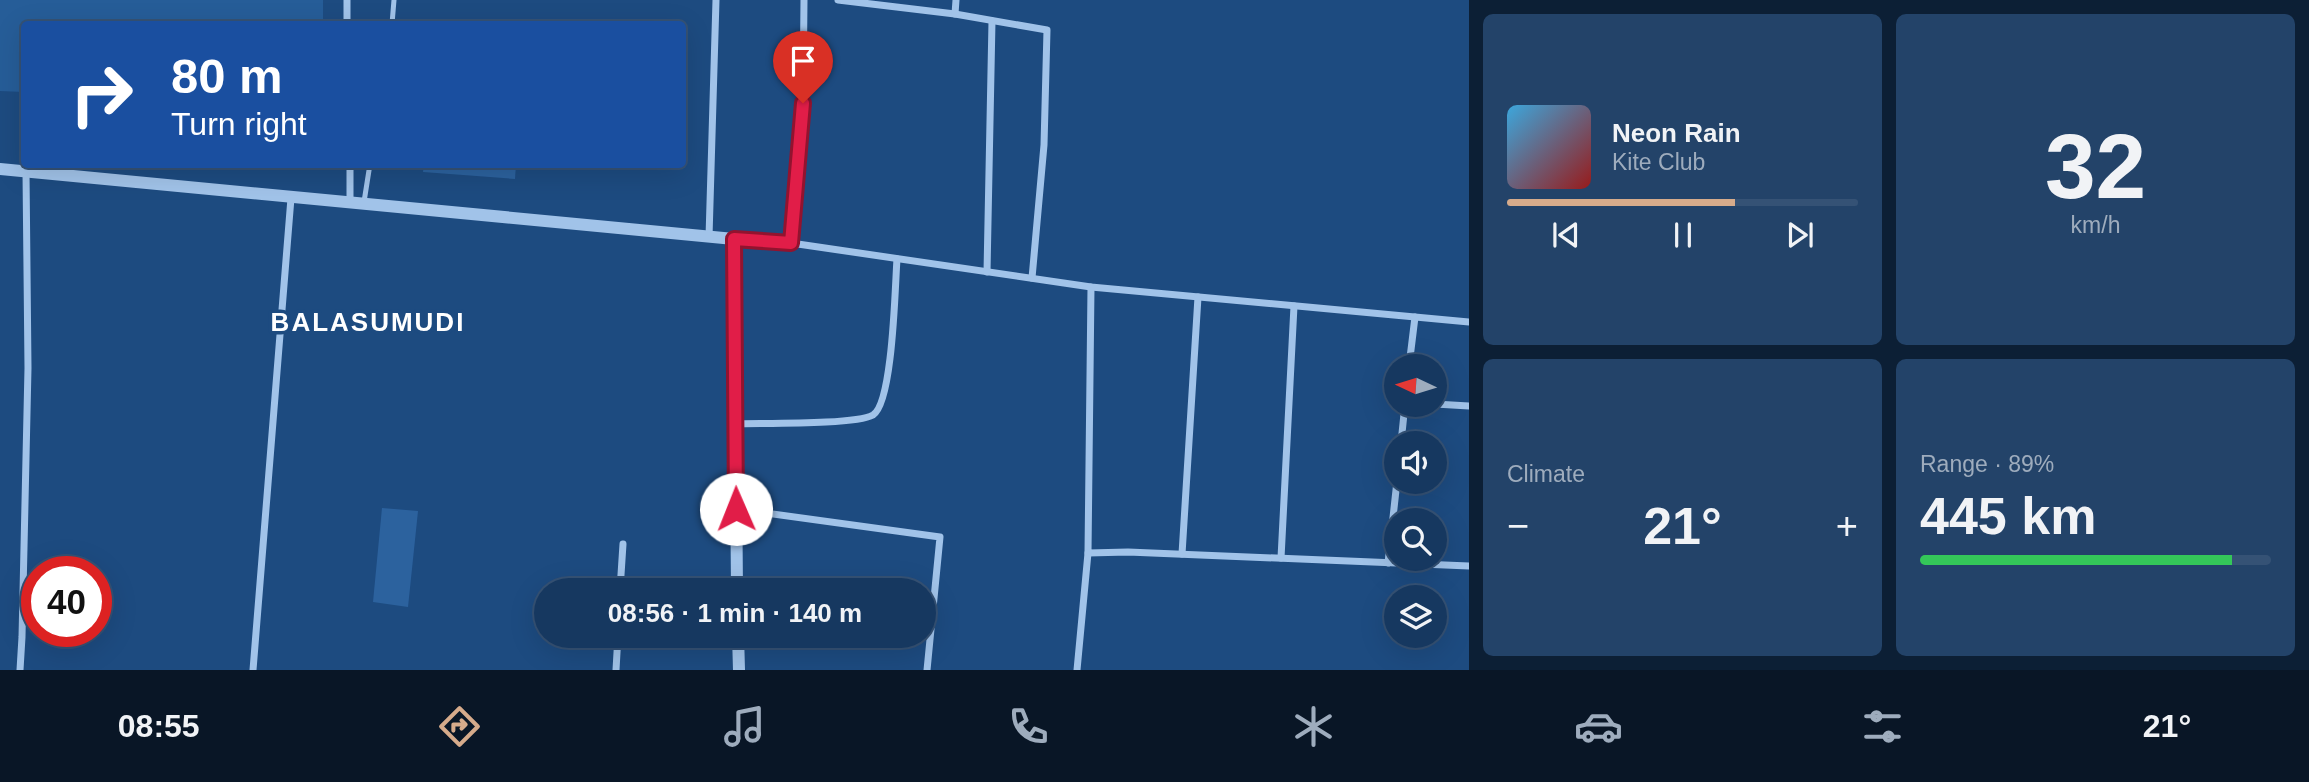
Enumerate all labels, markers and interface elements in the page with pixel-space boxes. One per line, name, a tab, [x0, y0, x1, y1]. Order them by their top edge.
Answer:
pin	[773, 31, 833, 103]
icon: arrive	[784, 42, 822, 80]
icon: right	[56, 49, 147, 140]
text: 80 m	[171, 49, 283, 103]
text: Turn right	[171, 106, 307, 142]
text: 32	[2045, 116, 2146, 217]
text: Neon Rain	[1612, 118, 1741, 148]
text: Kite Club	[1612, 149, 1705, 175]
text: km/h	[2071, 212, 2120, 238]
icon: previous	[1547, 216, 1585, 254]
icon: pause	[1664, 216, 1702, 254]
icon: next	[1781, 216, 1819, 254]
district label: BALASUMUDI	[271, 307, 465, 337]
north arrow	[1384, 354, 1447, 416]
map controls	[1384, 354, 1447, 648]
button: sound	[1384, 431, 1447, 494]
text: Range · 89%	[1920, 451, 2054, 477]
text: Climate	[1507, 461, 1585, 487]
position arrow	[699, 472, 773, 546]
text: 445 km	[1920, 487, 2096, 545]
text: 21°	[1643, 497, 1722, 555]
text: −	[1507, 505, 1529, 547]
text: +	[1836, 505, 1858, 547]
button: search	[1384, 508, 1447, 571]
speed limit sign: 40	[21, 556, 112, 647]
button: layers	[1384, 585, 1447, 648]
text: 08:56 · 1 min · 140 m	[608, 598, 862, 628]
icon: directions	[435, 702, 484, 751]
icon: music	[720, 702, 769, 751]
icon: phone	[1004, 702, 1053, 751]
icon: climate	[1289, 702, 1338, 751]
icon: car	[1574, 702, 1623, 751]
icon: filters	[1858, 702, 1907, 751]
text: 08:55	[118, 708, 200, 744]
text: 21°	[2143, 708, 2191, 744]

